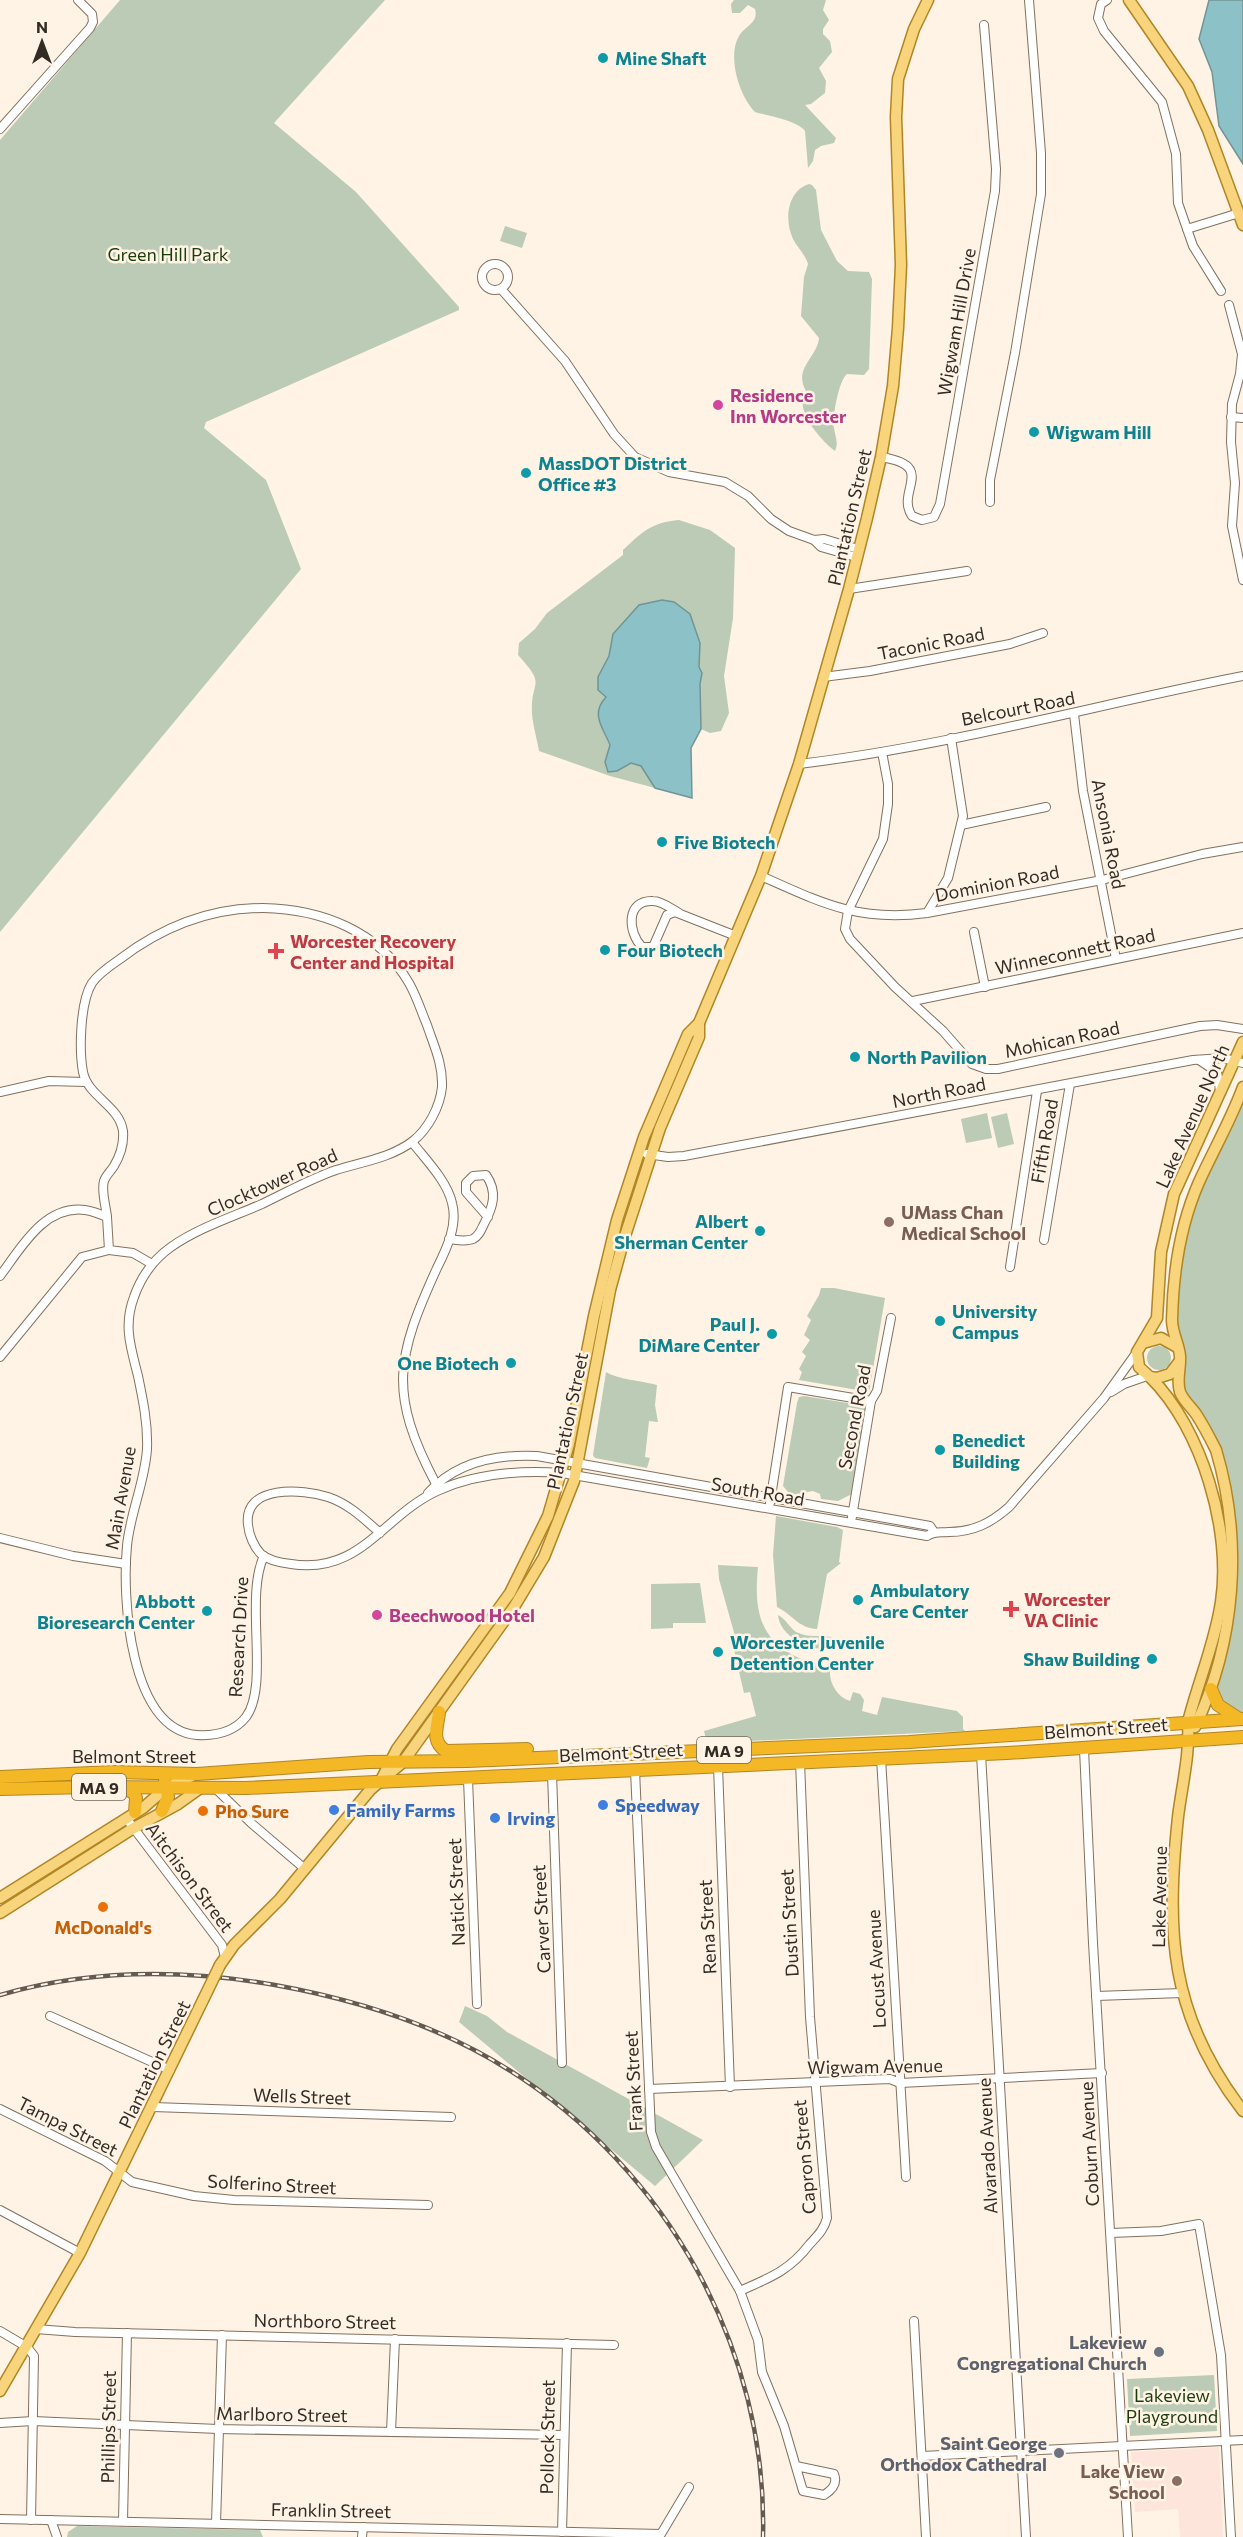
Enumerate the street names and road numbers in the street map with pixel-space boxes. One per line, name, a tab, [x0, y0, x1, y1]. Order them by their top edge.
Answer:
street label: Wigwam Hill Drive	[932, 246, 980, 398]
street label: Plantation Street	[823, 446, 875, 588]
street label: Taconic Road	[876, 622, 986, 664]
street label: Belcourt Road	[959, 686, 1077, 730]
street label: Ansonia Road	[1088, 777, 1130, 891]
street label: Dominion Road	[933, 860, 1061, 906]
street label: Winneconnett Road	[993, 923, 1157, 979]
street label: Mohican Road	[1002, 1016, 1122, 1062]
street label: Lake Avenue North	[1150, 1041, 1234, 1191]
street label: North Road	[890, 1072, 988, 1112]
street label: Fifth Road	[1026, 1097, 1062, 1185]
street label: Clocktower Road	[203, 1143, 341, 1221]
street label: Plantation Street	[542, 1350, 592, 1492]
street label: Second Road	[833, 1363, 875, 1471]
street label: Main Avenue	[100, 1444, 140, 1552]
street label: South Road	[710, 1472, 806, 1510]
street label: Research Drive	[224, 1576, 252, 1698]
street label: Belmont Street	[1043, 1713, 1169, 1743]
road number: MA 9	[697, 1737, 751, 1763]
street label: Belmont Street	[558, 1738, 684, 1766]
street label: Belmont Street	[72, 1745, 196, 1767]
road number: MA 9	[72, 1774, 126, 1800]
street label: Aitchison Street	[142, 1818, 238, 1936]
street label: Natick Street	[443, 1838, 469, 1946]
street label: Lake Avenue	[1147, 1846, 1171, 1948]
street label: Carver Street	[527, 1864, 555, 1974]
street label: Dustin Street	[775, 1868, 803, 1978]
street label: Rena Street	[694, 1879, 720, 1975]
street label: Locust Avenue	[862, 1909, 890, 2029]
street label: Plantation Street	[113, 1996, 195, 2132]
street label: Frank Street	[619, 2030, 647, 2132]
street label: Wigwam Avenue	[807, 2054, 943, 2078]
street label: Alvarado Avenue	[972, 2077, 1002, 2215]
street label: Coburn Avenue	[1075, 2081, 1103, 2207]
street label: Wells Street	[253, 2083, 351, 2109]
street label: Tampa Street	[14, 2091, 122, 2161]
street label: Capron Street	[788, 2099, 820, 2215]
street label: Solferino Street	[207, 2170, 337, 2198]
street label: Northboro Street	[254, 2309, 396, 2333]
street label: Phillips Street	[96, 2370, 120, 2484]
street label: Pollock Street	[535, 2380, 559, 2494]
street label: Marlboro Street	[216, 2402, 348, 2426]
street label: Franklin Street	[271, 2498, 391, 2522]

